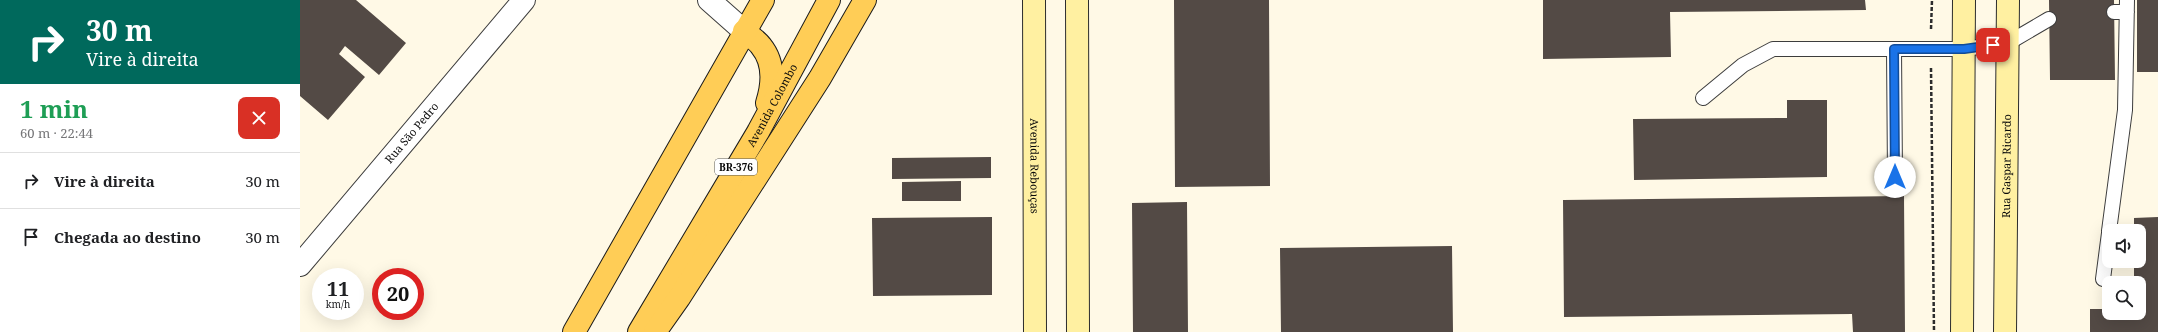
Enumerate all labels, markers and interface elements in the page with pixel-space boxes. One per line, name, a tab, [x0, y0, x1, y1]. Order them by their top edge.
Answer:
text: 30 m	[86, 11, 153, 49]
icon: right	[20, 16, 72, 68]
pin	[1976, 28, 2010, 62]
icon: arrive	[1982, 34, 2004, 56]
text: Vire à direita	[86, 47, 199, 71]
street label: Avenida Colombo	[743, 61, 800, 149]
text: 1 min	[20, 92, 88, 125]
button: close	[238, 97, 280, 139]
street label: Rua São Pedro	[381, 99, 441, 166]
street label: Rua Gaspar Ricardo	[1998, 114, 2014, 218]
street label: Avenida Rebouças	[1027, 118, 1043, 214]
text: 60 m · 22:44	[20, 124, 93, 142]
position arrow	[1874, 156, 1916, 198]
road number: BR-376	[715, 159, 757, 175]
icon: right	[20, 170, 42, 192]
text: Vire à direita	[54, 171, 155, 191]
text: 30 m	[245, 171, 280, 191]
map controls	[2102, 224, 2146, 320]
button: sound	[2102, 224, 2146, 268]
icon: arrive	[20, 226, 42, 248]
text: Chegada ao destino	[54, 227, 201, 247]
text: 30 m	[245, 227, 280, 247]
speed limit sign: 20	[372, 268, 424, 320]
text: 11	[327, 275, 349, 302]
button: search	[2102, 276, 2146, 320]
text: km/h	[326, 297, 350, 311]

